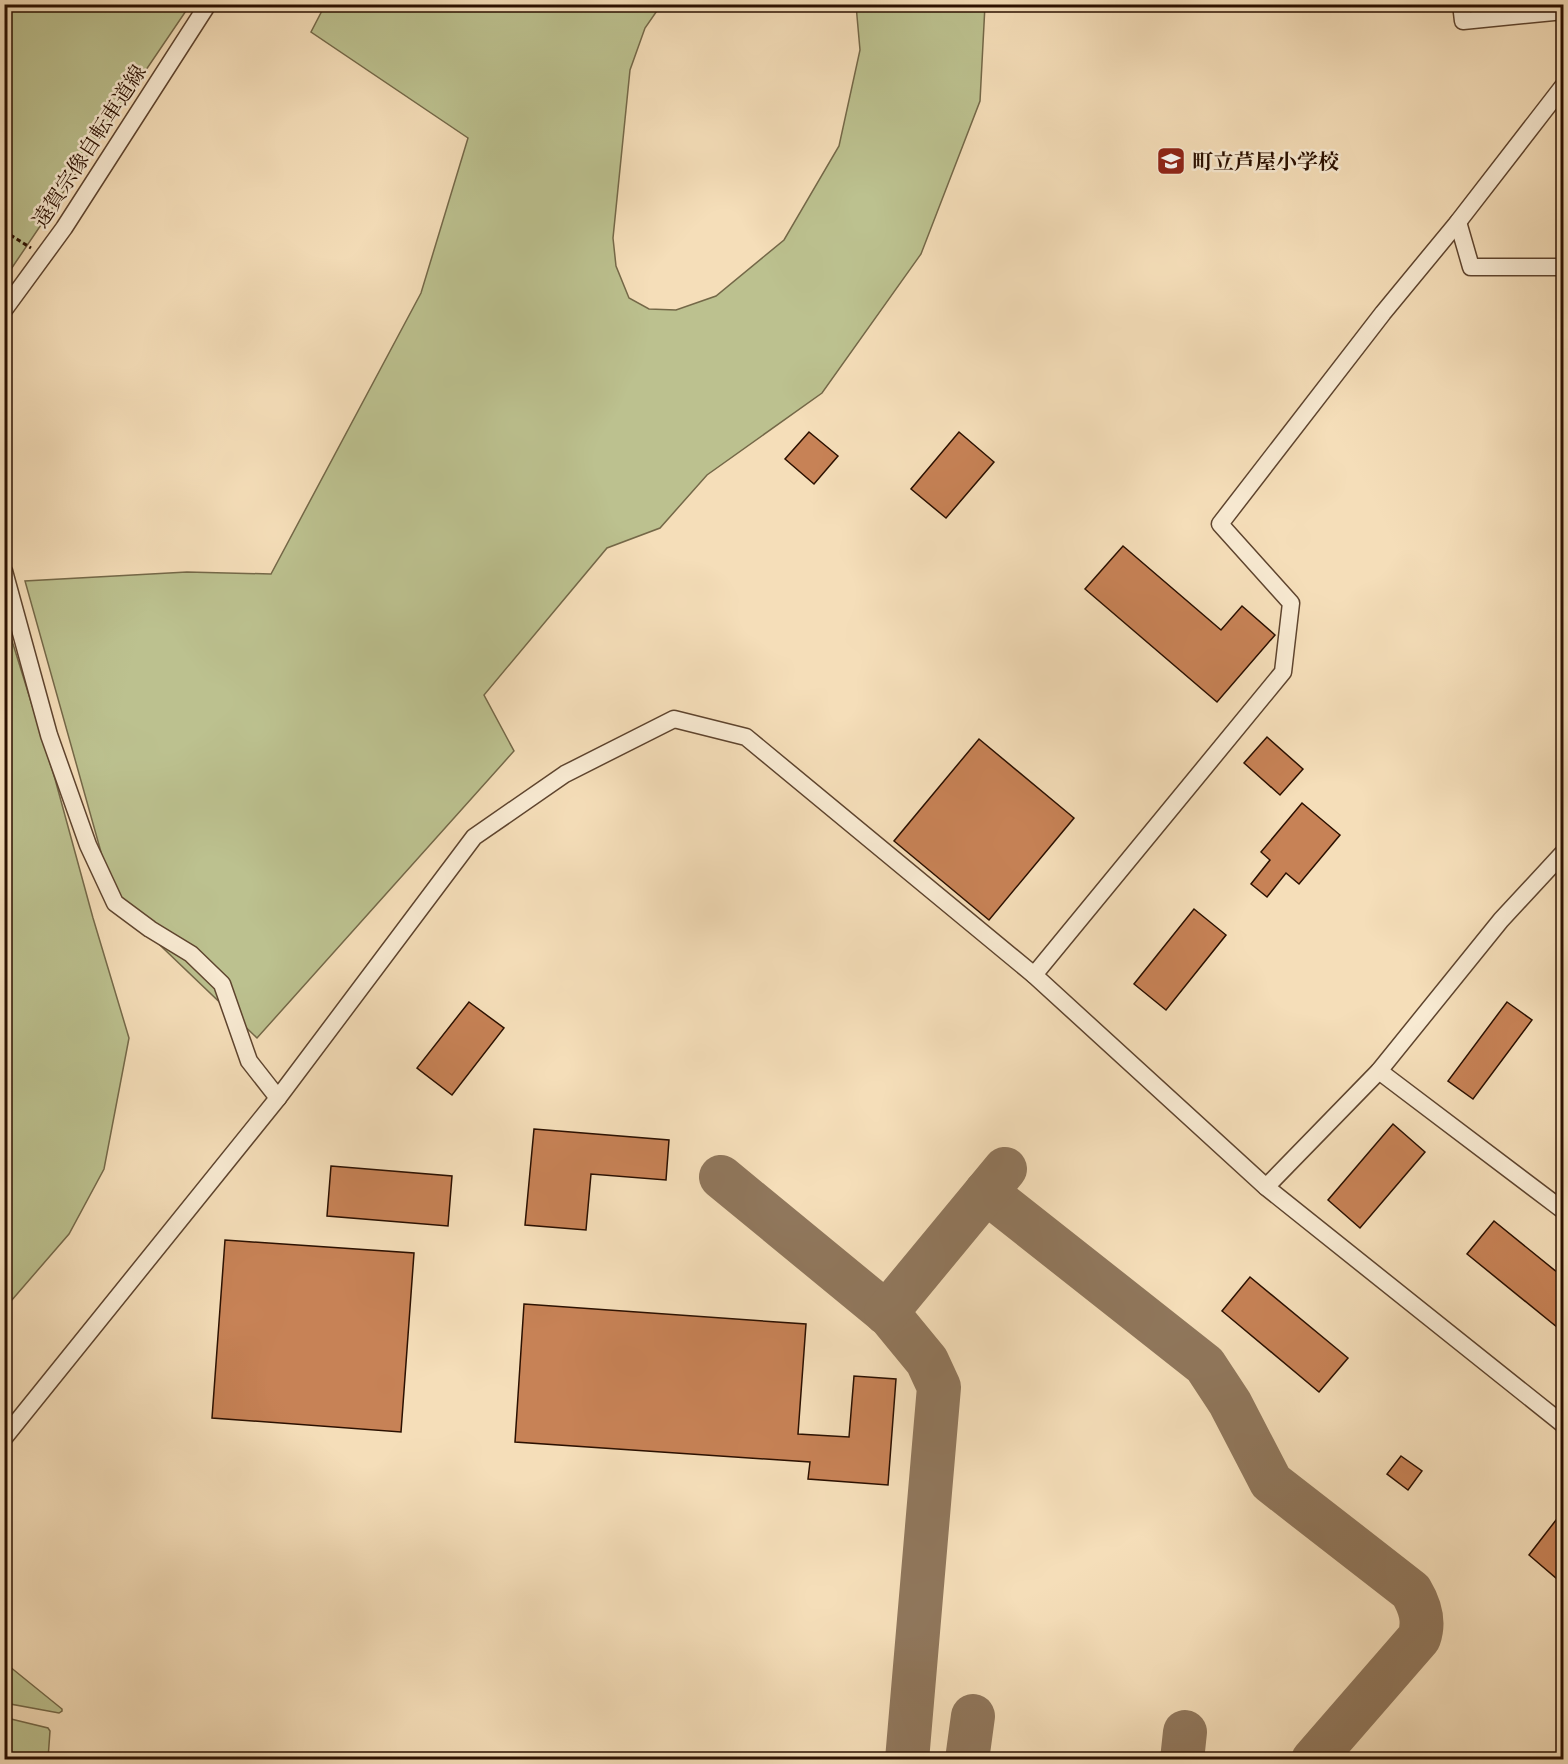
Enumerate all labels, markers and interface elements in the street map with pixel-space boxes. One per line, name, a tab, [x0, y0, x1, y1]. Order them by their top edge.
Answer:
street label: 遠賀宗像自転車道線	[27, 60, 151, 232]
school or university icon: 町立芦屋小学校	[1155, 145, 1187, 177]
place label: 町立芦屋小学校	[1192, 149, 1339, 174]

